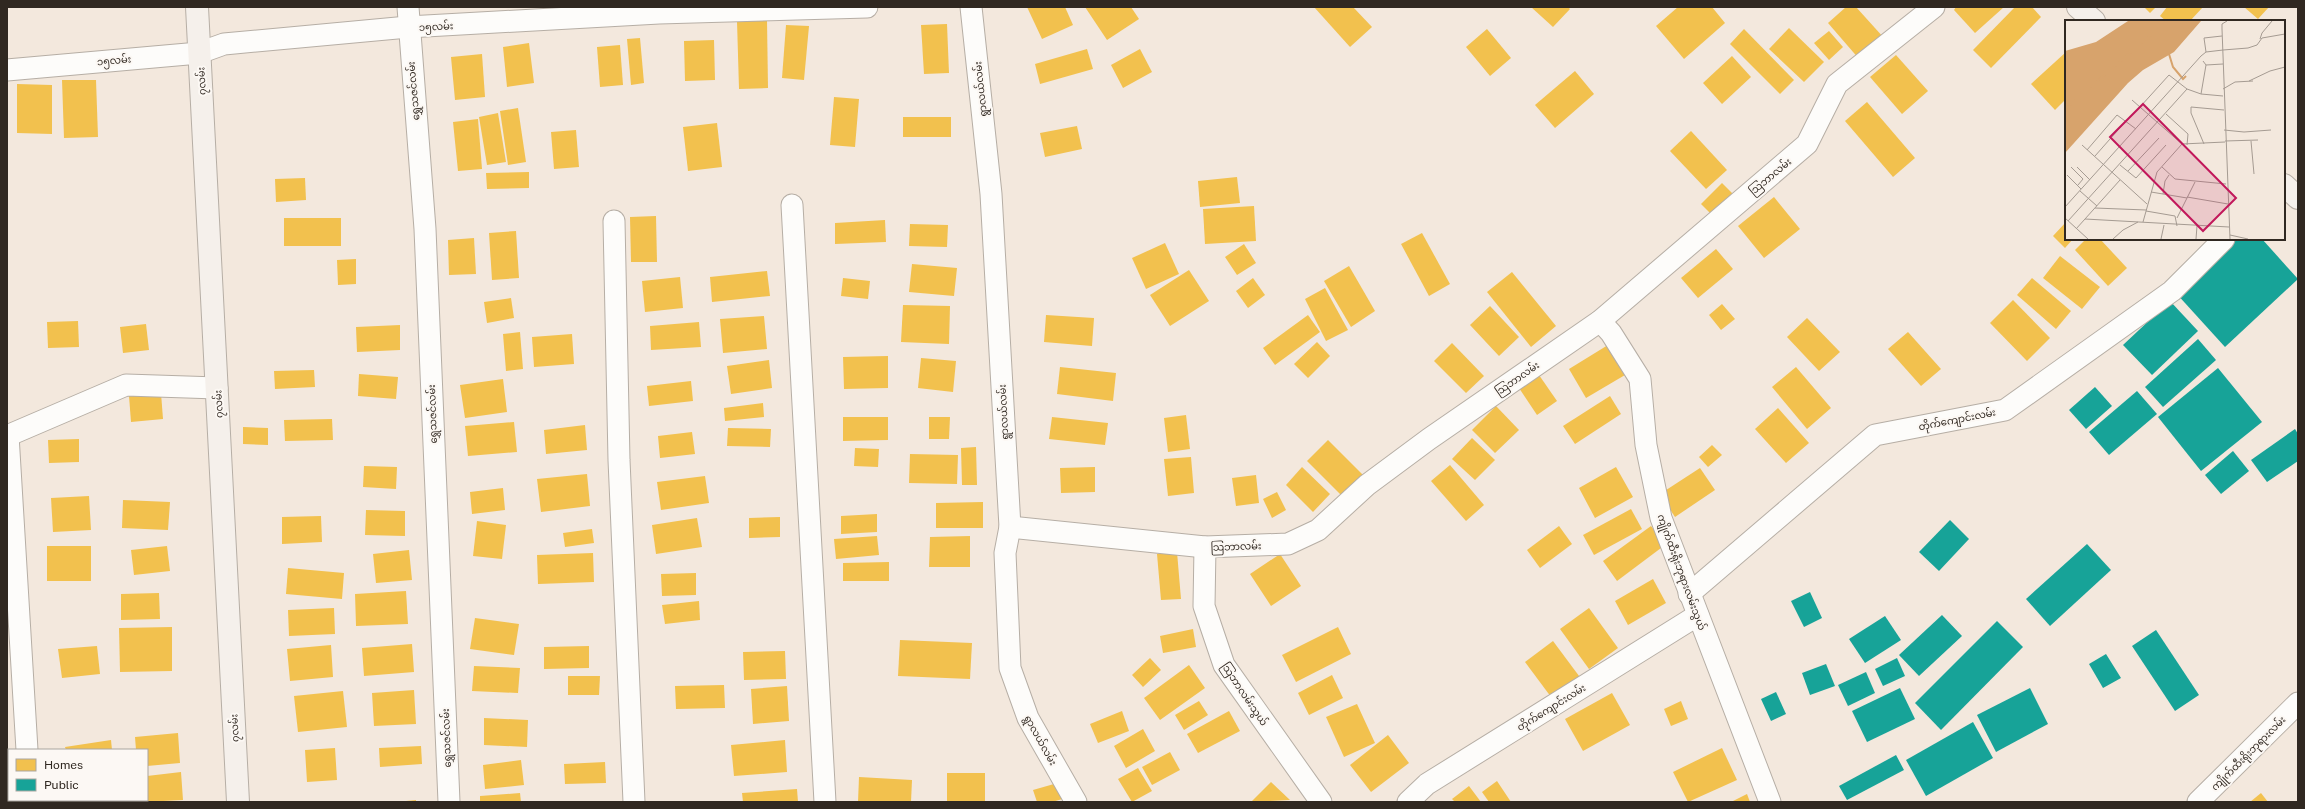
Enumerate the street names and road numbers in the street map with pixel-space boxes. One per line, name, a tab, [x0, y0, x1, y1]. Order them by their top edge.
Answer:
street label: ၁၅လမ်း	[418, 18, 454, 36]
street label: ၁၅လမ်း	[96, 52, 132, 70]
street label: ရွာလယ်လမ်း	[970, 60, 992, 117]
street label: ရွှေသဇင်လမ်း	[403, 61, 425, 121]
street label: ၇လမ်း	[193, 67, 211, 95]
street label: သြဘာလမ်း	[1746, 154, 1795, 199]
street label: သြဘာလမ်း	[1492, 358, 1543, 400]
street label: ရွှေသဇင်လမ်း	[424, 384, 442, 444]
street label: ရွာလယ်လမ်း	[995, 384, 1013, 440]
street label: ၇လမ်း	[210, 390, 228, 418]
street label: တိုက်ကျောင်းလမ်း	[1917, 405, 1997, 435]
street label: ကျိုက်ထီးရိုးဘုရားလမ်းသွယ်	[1653, 512, 1710, 633]
street label: သြဘာလမ်း	[1210, 538, 1262, 556]
street label: သြဘာလမ်းသွယ်	[1217, 660, 1271, 729]
street label: တိုက်ကျောင်းလမ်း	[1514, 680, 1589, 735]
street label: ရွှေသဇင်လမ်း	[438, 708, 456, 768]
street label: ရွာလယ်လမ်း	[1020, 712, 1061, 769]
street label: ကျိုက်ထီးရိုးဘုရားလမ်း	[2208, 713, 2290, 795]
street label: ၇လမ်း	[226, 714, 244, 742]

